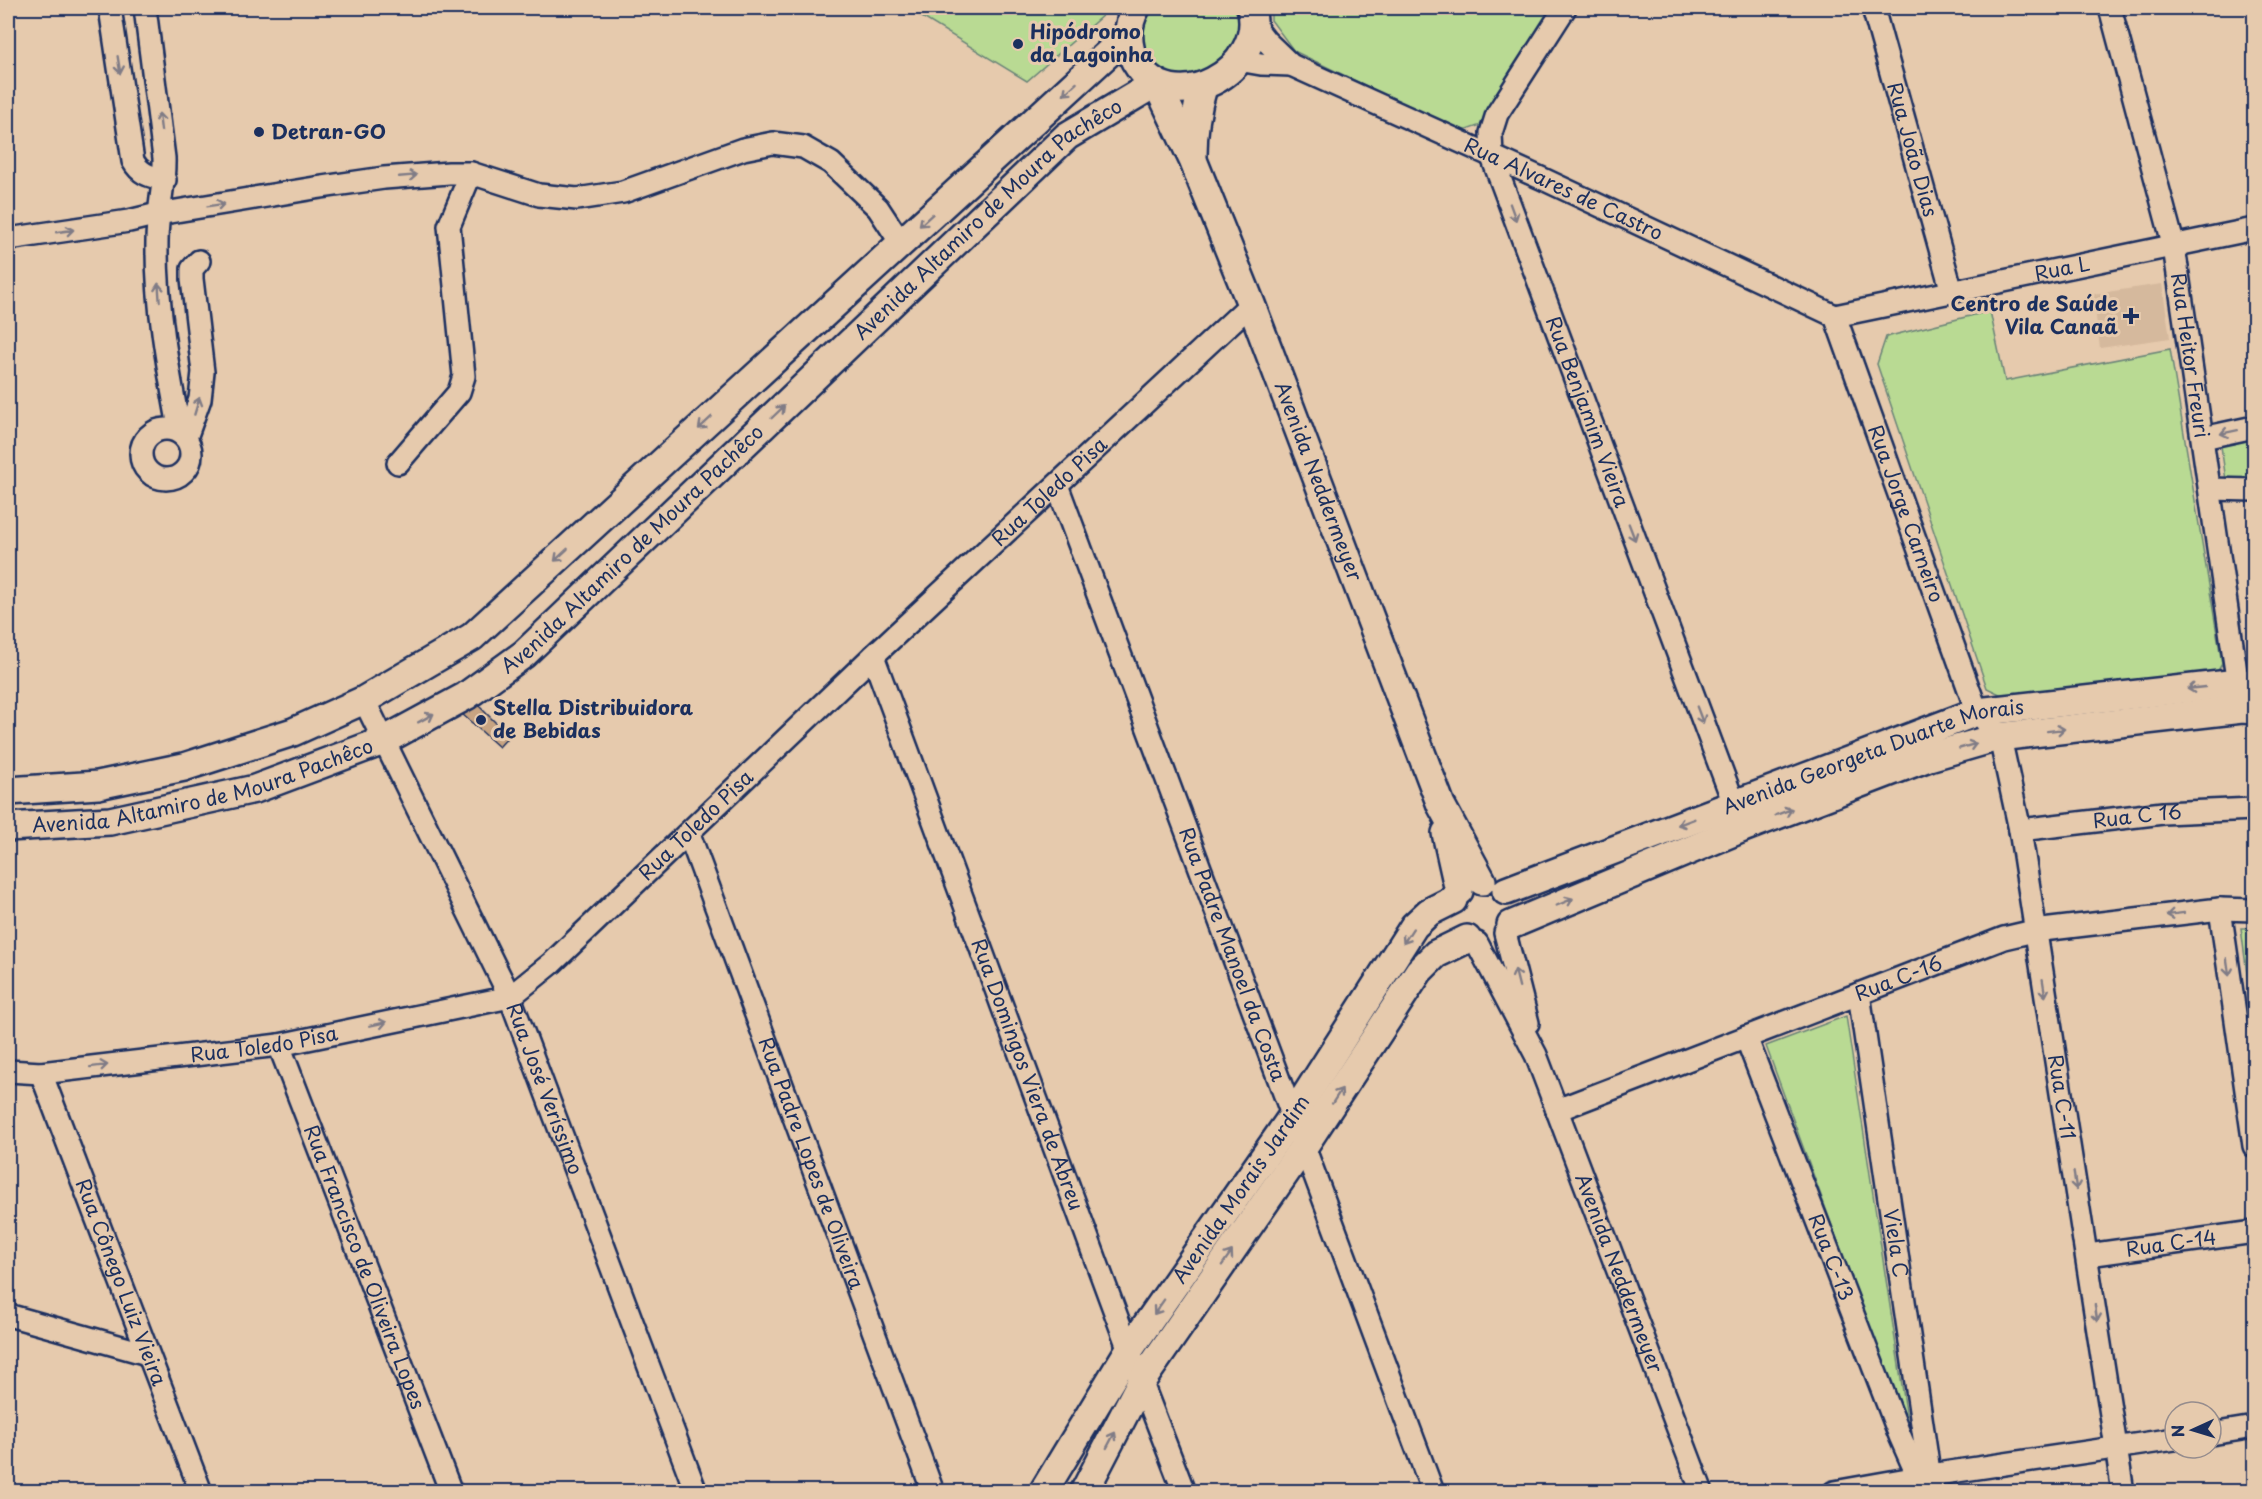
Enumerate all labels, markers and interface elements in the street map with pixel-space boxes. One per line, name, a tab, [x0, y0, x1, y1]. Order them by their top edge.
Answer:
place label: Hipódromo da Lagoinha	[1030, 16, 1154, 69]
marker: Hipódromo da Lagoinha	[1011, 37, 1025, 51]
one-way arrow	[113, 55, 124, 75]
street label: Rua João Dias	[1880, 79, 1946, 220]
one-way arrow	[1062, 82, 1077, 96]
street label: Avenida Altamiro de Moura Pachêco	[846, 90, 1128, 346]
one-way arrow	[154, 112, 165, 132]
place label: Detran-GO	[271, 116, 386, 146]
marker: Detran-GO	[252, 125, 266, 139]
street label: Rua Alvares de Castro	[1460, 129, 1668, 247]
one-way arrow	[398, 170, 418, 181]
one-way arrow	[205, 199, 225, 210]
one-way arrow	[1508, 202, 1519, 220]
one-way arrow	[918, 213, 933, 227]
one-way arrow	[55, 225, 75, 236]
street label: Rua L	[2032, 248, 2092, 288]
street label: Rua Heitor Freuri	[2164, 271, 2218, 440]
one-way arrow	[153, 282, 164, 302]
place label: Centro de Saúde Vila Canaã	[1951, 288, 2118, 341]
marker: Centro de Saúde Vila Canaã	[2122, 307, 2140, 325]
street label: Rua Benjamim Vieira	[1539, 312, 1638, 512]
street label: Avenida Neddermeyer	[1268, 377, 1371, 586]
one-way arrow	[193, 397, 204, 416]
one-way arrow	[770, 405, 785, 419]
one-way arrow	[697, 416, 712, 430]
street label: Avenida Altamiro de Moura Pachêco	[494, 417, 770, 680]
street label: Rua Jorge Carneiro	[1861, 420, 1952, 606]
one-way arrow	[2219, 427, 2239, 438]
street label: Rua Toledo Pisa	[984, 429, 1114, 553]
one-way arrow	[1628, 522, 1639, 541]
one-way arrow	[554, 548, 569, 562]
one-way arrow	[2187, 683, 2207, 694]
street label: Avenida Georgeta Duarte Morais	[1718, 691, 2025, 821]
place label: Stella Distribuidora de Bebidas	[493, 692, 693, 745]
one-way arrow	[1696, 705, 1707, 723]
one-way arrow	[417, 712, 434, 724]
marker: Stella Distribuidora de Bebidas	[474, 713, 488, 727]
one-way arrow	[2046, 725, 2066, 736]
street label: Avenida Altamiro de Moura Pachêco	[31, 730, 377, 840]
one-way arrow	[1958, 740, 1977, 751]
street label: Rua Toledo Pisa	[631, 762, 760, 887]
street label: Rua C 16	[2091, 796, 2182, 835]
one-way arrow	[1774, 806, 1793, 817]
one-way arrow	[1678, 817, 1696, 828]
street label: Rua Padre Manoel da Costa	[1172, 823, 1294, 1086]
one-way arrow	[1555, 896, 1574, 907]
one-way arrow	[2166, 909, 2186, 920]
one-way arrow	[1402, 927, 1414, 943]
street label: Rua Domingos Viera de Abreu	[965, 934, 1092, 1214]
street label: Rua C-16	[1850, 947, 1946, 1008]
one-way arrow	[2223, 956, 2234, 976]
one-way arrow	[1511, 969, 1523, 988]
one-way arrow	[2039, 978, 2050, 998]
street label: Rua José Veríssimo	[499, 998, 591, 1179]
street label: Rua Toledo Pisa	[189, 1017, 341, 1069]
one-way arrow	[367, 1018, 387, 1029]
street label: Rua Padre Lopes de Oliveira	[752, 1033, 872, 1293]
street label: Rua C-11	[2041, 1052, 2084, 1141]
one-way arrow	[89, 1060, 108, 1071]
one-way arrow	[1330, 1088, 1343, 1105]
street label: Avenida Morais Jardim	[1164, 1089, 1316, 1289]
street label: Rua Francisco de Oliveira Lopes	[297, 1120, 434, 1413]
street label: Avenida Neddermeyer	[1568, 1169, 1672, 1378]
one-way arrow	[2070, 1170, 2081, 1190]
street label: Rua Cônego Luiz Vieira	[69, 1174, 175, 1390]
street label: Viela C	[1877, 1207, 1916, 1280]
street label: Rua C-13	[1802, 1209, 1862, 1305]
street label: Rua C-14	[2124, 1221, 2218, 1264]
one-way arrow	[1221, 1250, 1233, 1266]
one-way arrow	[1153, 1298, 1165, 1314]
one-way arrow	[2091, 1303, 2102, 1322]
north arrow	[2163, 1400, 2223, 1460]
text: N	[2165, 1424, 2189, 1438]
one-way arrow	[1106, 1431, 1117, 1449]

